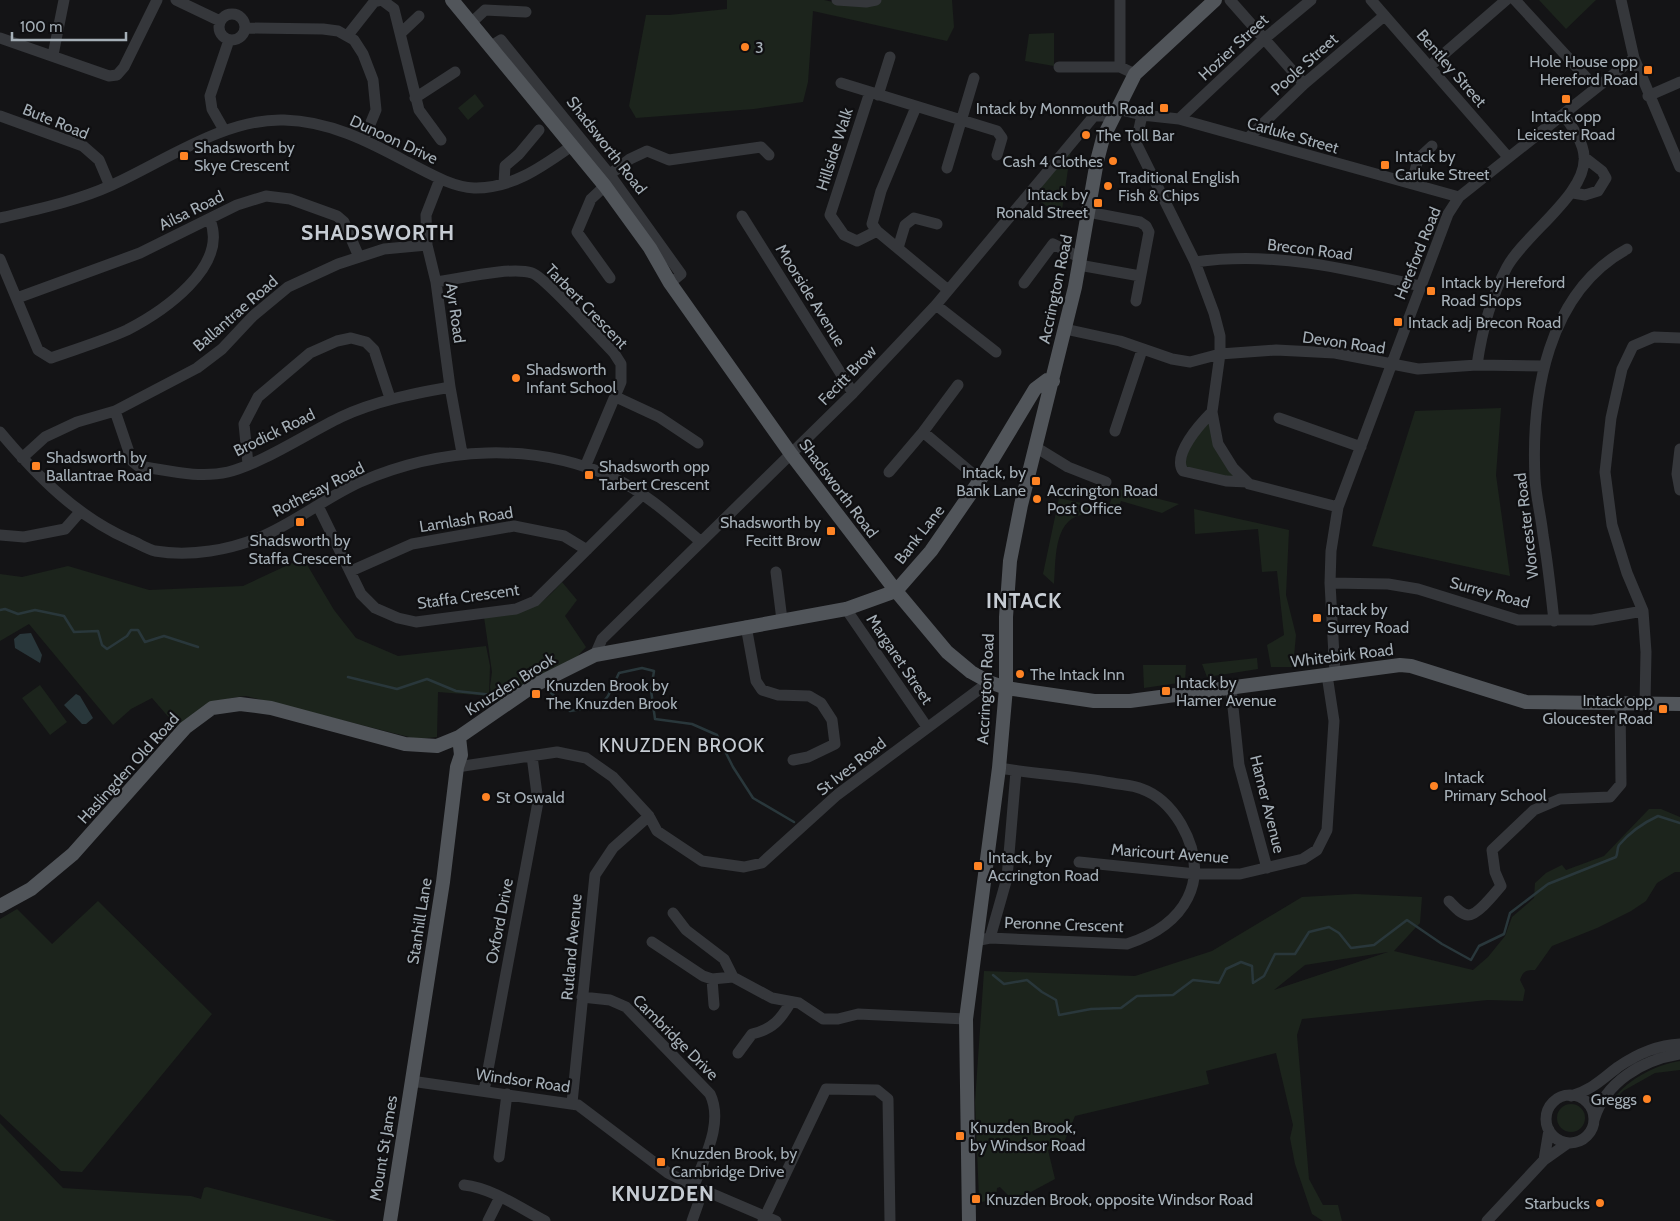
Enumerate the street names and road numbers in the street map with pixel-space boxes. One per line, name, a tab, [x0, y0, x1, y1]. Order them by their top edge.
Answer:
street label: Hozier Street	[1194, 10, 1273, 85]
street label: Bentley Street	[1413, 26, 1491, 111]
street label: Poole Street	[1267, 29, 1342, 99]
street label: Shadsworth Road	[563, 93, 651, 198]
street label: Bute Road	[20, 100, 92, 143]
street label: Hillside Walk	[812, 105, 857, 193]
street label: Dunoon Drive	[347, 111, 441, 168]
street label: Carluke Street	[1245, 113, 1341, 158]
street label: Ailsa Road	[156, 187, 227, 234]
street label: Hereford Road	[1390, 204, 1445, 302]
street label: Accrington Road	[1035, 233, 1076, 345]
street label: Brecon Road	[1266, 235, 1354, 264]
street label: Moorside Avenue	[772, 241, 850, 350]
street label: Tarbert Crescent	[541, 260, 632, 353]
street label: Ballantrae Road	[189, 272, 281, 355]
street label: Ayr Road	[442, 282, 469, 344]
street label: Devon Road	[1301, 327, 1387, 358]
street label: Fecitt Brow	[814, 341, 881, 409]
street label: Brodick Road	[230, 405, 318, 460]
street label: Shadsworth Road	[795, 435, 882, 541]
street label: Rothesay Road	[269, 458, 367, 521]
street label: Worcester Road	[1511, 472, 1542, 580]
street label: Bank Lane	[890, 501, 948, 568]
street label: Lamlash Road	[418, 503, 514, 536]
street label: Surrey Road	[1448, 573, 1532, 612]
street label: Staffa Crescent	[416, 580, 521, 613]
street label: Margaret Street	[863, 611, 937, 708]
street label: Accrington Road	[973, 633, 998, 745]
street label: Whitebirk Road	[1290, 640, 1395, 671]
street label: Knuzden Brook	[462, 649, 559, 720]
street label: Haslingden Old Road	[74, 709, 183, 828]
street label: St Ives Road	[813, 733, 890, 799]
street label: Hamer Avenue	[1246, 753, 1289, 855]
street label: Maricourt Avenue	[1110, 840, 1230, 867]
street label: Stanhill Lane	[403, 877, 436, 966]
street label: Oxford Drive	[482, 877, 517, 966]
street label: Rutland Avenue	[557, 893, 586, 1001]
street label: Peronne Crescent	[1004, 913, 1125, 936]
street label: Cambridge Drive	[629, 991, 722, 1084]
street label: Windsor Road	[475, 1064, 571, 1097]
street label: Mount St James	[366, 1094, 401, 1202]

